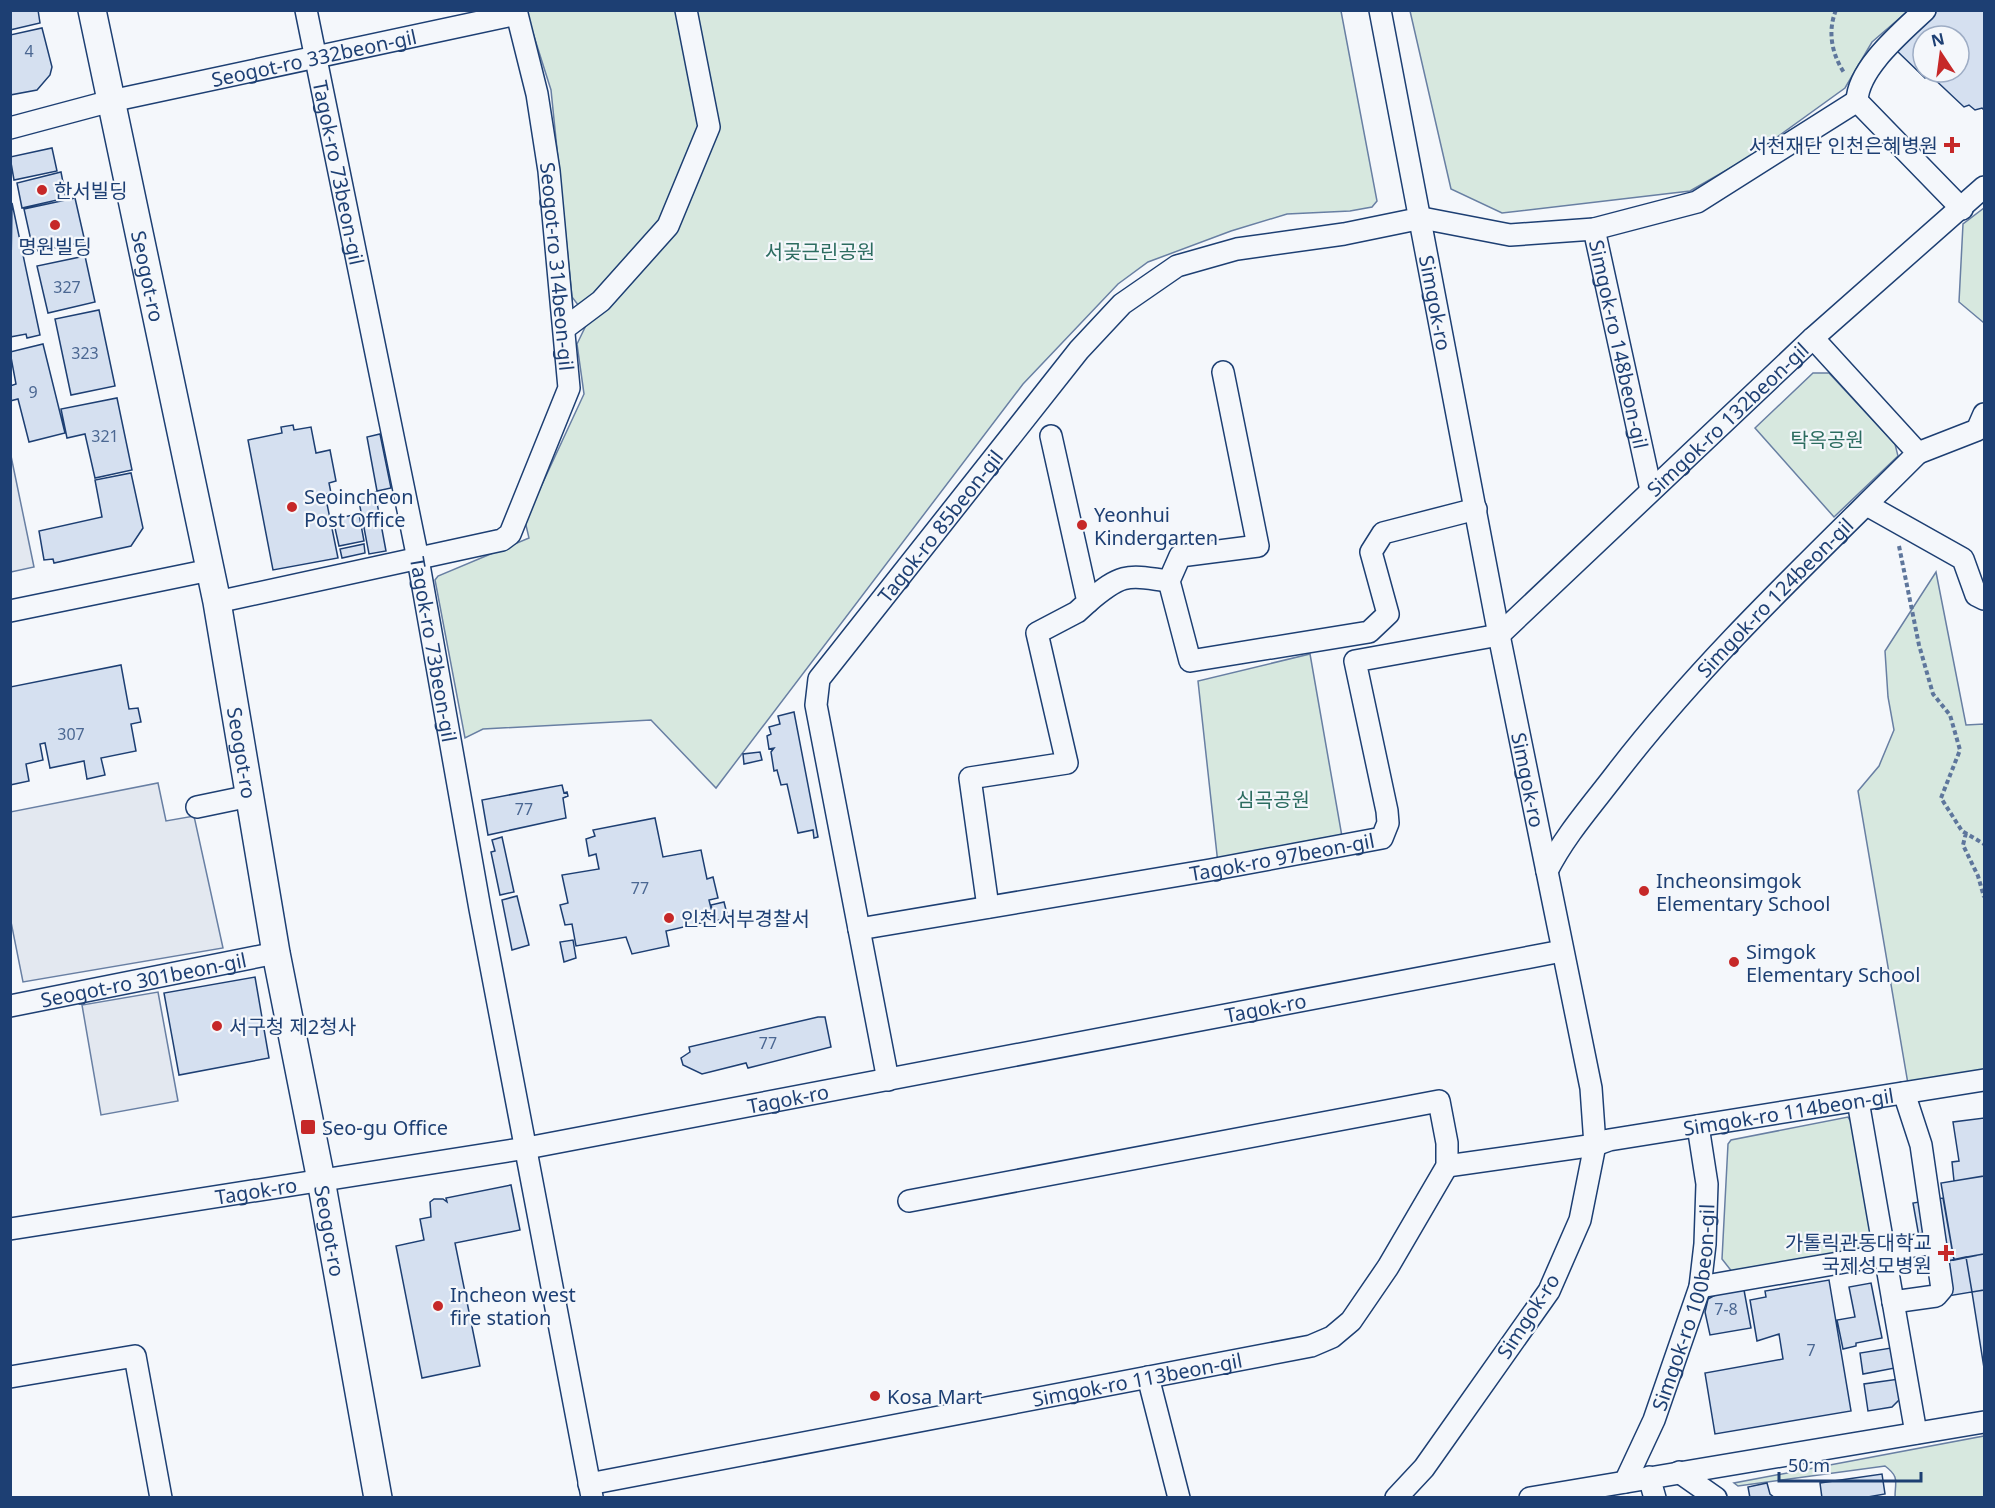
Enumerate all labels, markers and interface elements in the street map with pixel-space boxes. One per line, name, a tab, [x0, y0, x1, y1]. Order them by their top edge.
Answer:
street label: Seogot-ro 332beon-gil	[209, 22, 419, 93]
north arrow	[1911, 24, 1971, 84]
text: N	[1929, 27, 1946, 52]
house number: 4	[24, 40, 34, 62]
street label: Tagok-ro 73beon-gil	[307, 78, 371, 267]
place label: 서천재단 인천은혜병원	[1749, 132, 1938, 159]
marker: 서천재단 인천은혜병원	[1943, 136, 1961, 154]
street label: Seogot-ro 314beon-gil	[534, 160, 581, 372]
place label: 한서빌딩	[54, 177, 128, 204]
marker: 한서빌딩	[35, 183, 49, 197]
marker: 명원빌딩	[48, 218, 62, 232]
street label: Seogot-ro	[125, 228, 171, 324]
place label: 명원빌딩	[18, 233, 92, 260]
street label: Simgok-ro 148beon-gil	[1583, 237, 1655, 451]
park label: 서곶근린공원	[765, 238, 875, 265]
street label: Simgok-ro	[1413, 253, 1458, 353]
house number: 327	[53, 276, 81, 298]
street label: Simgok-ro 132beon-gil	[1641, 336, 1814, 502]
house number: 323	[71, 342, 99, 364]
house number: 9	[28, 381, 38, 403]
house number: 321	[91, 425, 119, 447]
park label: 탁옥공원	[1790, 426, 1864, 453]
street label: Tagok-ro 85beon-gil	[871, 444, 1009, 608]
place label: Seoincheon Post Office	[304, 483, 414, 533]
marker: Seoincheon Post Office	[285, 500, 299, 514]
place label: Yeonhui Kindergarten	[1094, 501, 1218, 551]
street label: Simgok-ro 124beon-gil	[1690, 511, 1859, 683]
marker: Yeonhui Kindergarten	[1075, 518, 1089, 532]
street label: Tagok-ro 73beon-gil	[404, 555, 464, 744]
street label: Seogot-ro	[221, 705, 263, 801]
house number: 307	[57, 723, 85, 745]
street label: Simgok-ro	[1506, 730, 1551, 830]
park label: 심곡공원	[1236, 786, 1310, 813]
house number: 77	[515, 798, 533, 820]
street label: Tagok-ro 97beon-gil	[1187, 826, 1377, 887]
place label: Incheonsimgok Elementary School	[1656, 867, 1830, 917]
house number: 77	[631, 877, 649, 899]
marker: Incheonsimgok Elementary School	[1637, 884, 1651, 898]
place label: 인천서부경찰서	[681, 905, 810, 932]
marker: 인천서부경찰서	[662, 911, 676, 925]
place label: Simgok Elementary School	[1746, 938, 1920, 988]
street label: Seogot-ro 301beon-gil	[38, 946, 249, 1013]
marker: Simgok Elementary School	[1727, 955, 1741, 969]
street label: Tagok-ro	[1222, 986, 1308, 1028]
place label: 서구청 제2청사	[229, 1013, 356, 1040]
marker: 서구청 제2청사	[210, 1019, 224, 1033]
house number: 77	[759, 1032, 777, 1054]
street label: Tagok-ro	[745, 1077, 831, 1119]
street label: Simgok-ro 114beon-gil	[1681, 1081, 1896, 1141]
place label: Seo-gu Office	[322, 1114, 448, 1141]
marker: Seo-gu Office	[299, 1118, 317, 1136]
street label: Tagok-ro	[213, 1171, 299, 1210]
street label: Seogot-ro	[309, 1183, 352, 1279]
street label: Simgok-ro 100beon-gil	[1645, 1203, 1720, 1414]
place label: 가톨릭관동대학교 국제성모병원	[1785, 1229, 1932, 1279]
marker: 가톨릭관동대학교 국제성모병원	[1937, 1244, 1955, 1262]
street label: Simgok-ro	[1490, 1268, 1566, 1364]
place label: Incheon west fire station	[450, 1281, 576, 1331]
house number: 7-8	[1714, 1298, 1738, 1320]
marker: Incheon west fire station	[431, 1299, 445, 1313]
house number: 7	[1806, 1339, 1816, 1361]
street label: Simgok-ro 113beon-gil	[1030, 1346, 1244, 1413]
place label: Kosa Mart	[887, 1383, 982, 1410]
marker: Kosa Mart	[868, 1389, 882, 1403]
scale bar	[1779, 1445, 1922, 1483]
text: 50 m	[1788, 1453, 1830, 1477]

